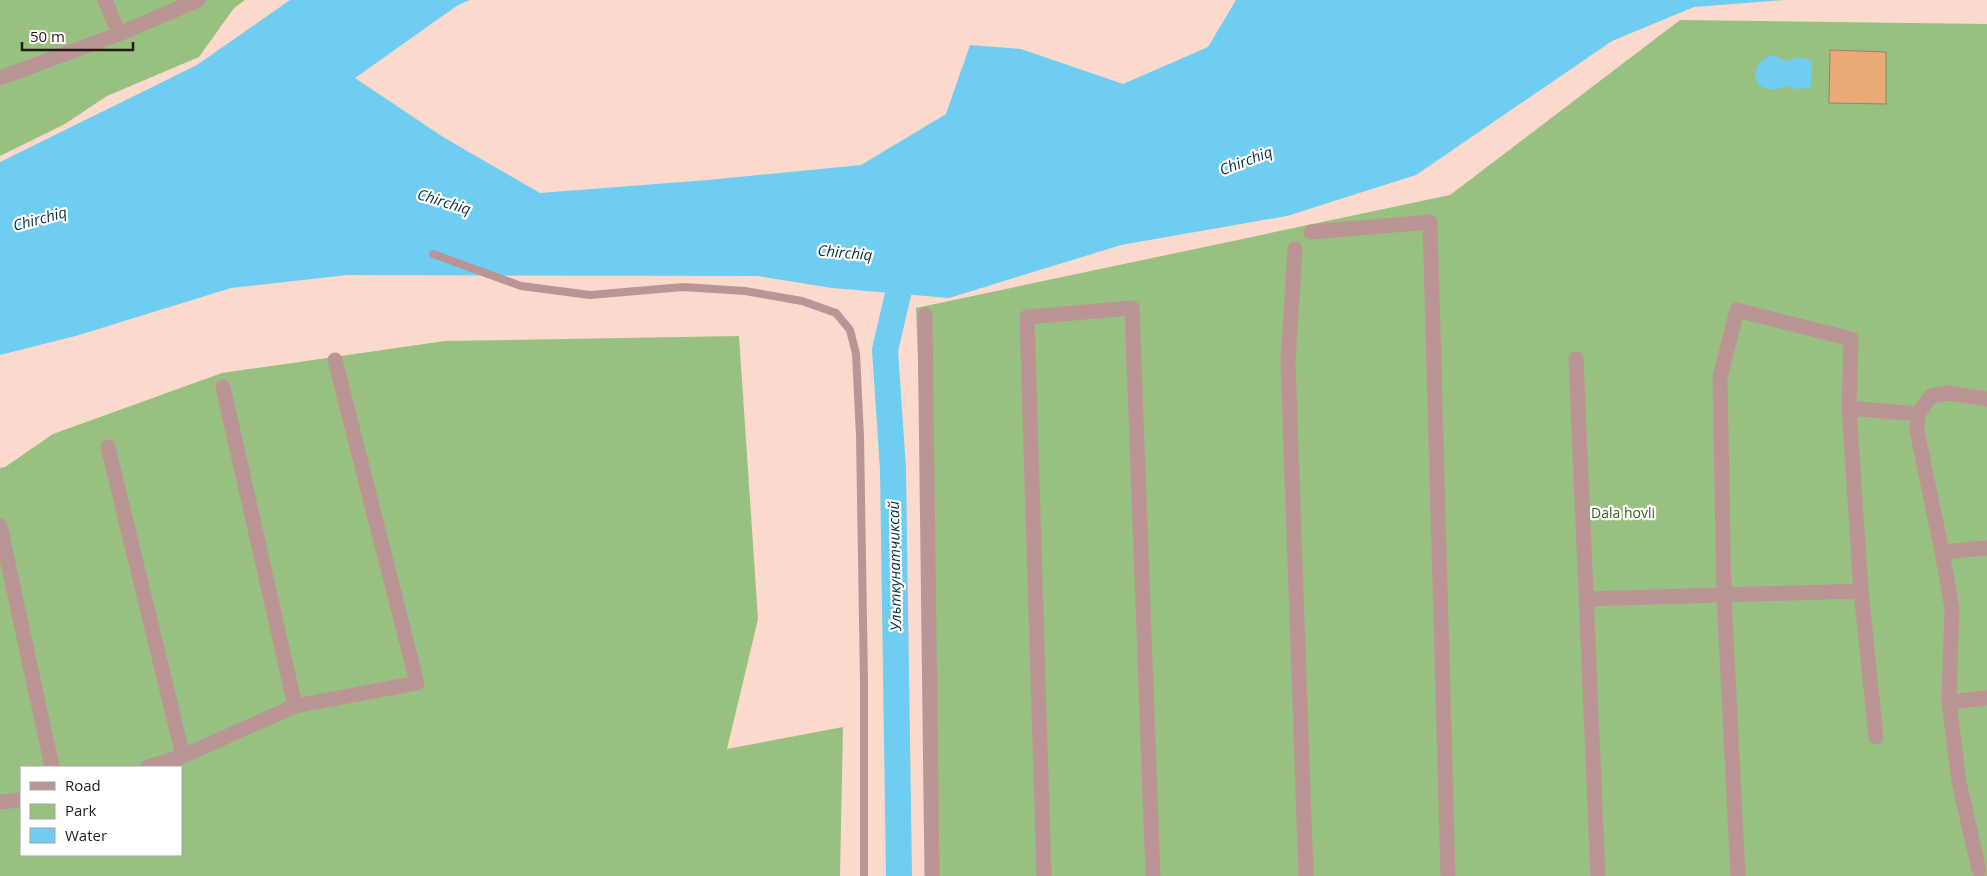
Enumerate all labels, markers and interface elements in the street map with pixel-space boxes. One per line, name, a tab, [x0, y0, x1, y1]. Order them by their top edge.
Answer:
scale bar	[22, 20, 134, 52]
text: 50 m	[30, 26, 65, 46]
water label: Chirchiq	[1216, 141, 1275, 179]
water label: Chirchiq	[415, 183, 474, 219]
water label: Chirchiq	[11, 201, 69, 235]
water label: Chirchiq	[817, 240, 874, 264]
water label: Ульткунатчиксай	[883, 500, 905, 632]
park label: Dala hovli	[1591, 503, 1655, 522]
legend	[20, 766, 182, 856]
text: Road	[65, 775, 101, 795]
text: Park	[65, 800, 96, 820]
text: Water	[65, 825, 107, 845]

